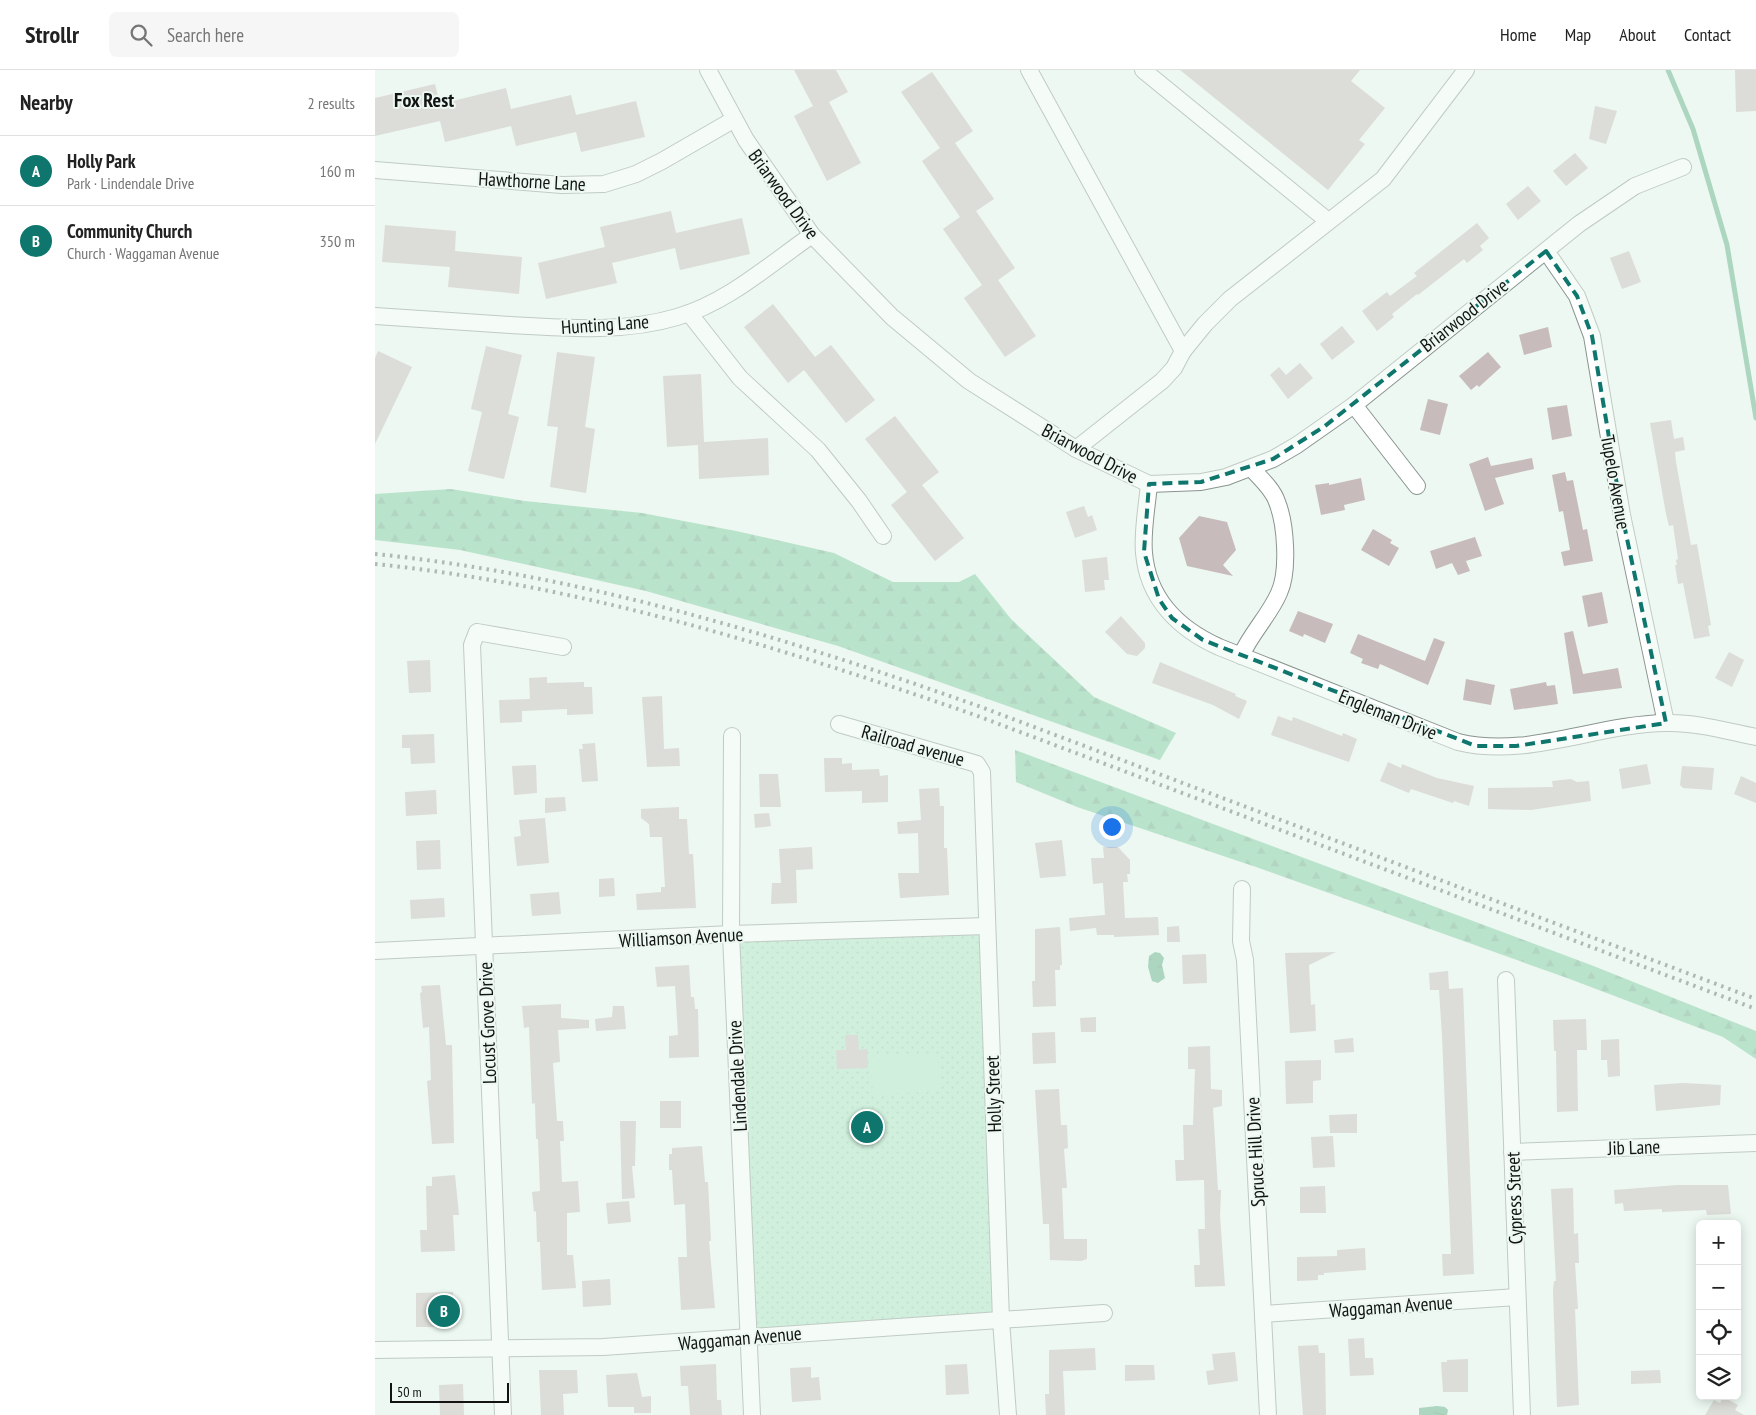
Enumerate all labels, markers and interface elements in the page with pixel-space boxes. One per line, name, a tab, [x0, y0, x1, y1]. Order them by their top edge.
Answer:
search box	[109, 12, 459, 57]
text: Strollr	[25, 19, 79, 50]
icon: search	[127, 21, 155, 49]
text: Search here	[167, 23, 244, 47]
text: Home	[1500, 23, 1537, 46]
text: Map	[1565, 23, 1591, 46]
text: About	[1619, 23, 1656, 46]
text: Contact	[1684, 23, 1731, 46]
district label: Fox Rest	[394, 87, 454, 113]
text: Nearby	[20, 89, 73, 116]
text: 2 results	[308, 93, 355, 113]
street label: Briarwood Drive	[743, 144, 825, 244]
text: Holly Park	[67, 149, 136, 173]
text: A	[32, 161, 40, 181]
text: 160 m	[320, 161, 355, 181]
street label: Hawthorne Lane	[478, 166, 587, 196]
text: Park · Lindendale Drive	[67, 173, 194, 193]
text: Community Church	[67, 219, 192, 243]
text: B	[32, 231, 40, 251]
text: 350 m	[320, 231, 355, 251]
text: Church · Waggaman Avenue	[67, 243, 219, 263]
street label: Briarwood Drive	[1415, 273, 1513, 357]
street label: Hunting Lane	[560, 309, 650, 339]
street label: Briarwood Drive	[1038, 418, 1142, 488]
street label: Tupelo Avenue	[1596, 433, 1636, 531]
street label: Engleman Drive	[1335, 683, 1441, 745]
street label: Railroad avenue	[859, 719, 967, 771]
your location	[1099, 814, 1125, 840]
street label: Williamson Avenue	[618, 922, 744, 952]
street label: Locust Grove Drive	[473, 961, 501, 1085]
street label: Lindendale Drive	[722, 1020, 752, 1132]
street label: Holly Street	[980, 1054, 1006, 1133]
street label: Spruce Hill Drive	[1240, 1096, 1270, 1207]
pin: A	[851, 1108, 883, 1146]
street label: Jib Lane	[1606, 1134, 1661, 1160]
street label: Cypress Street	[1500, 1150, 1528, 1245]
map controls	[1696, 1220, 1741, 1400]
button: +	[1696, 1220, 1741, 1265]
button: −	[1696, 1265, 1741, 1310]
street label: Waggaman Avenue	[1329, 1290, 1454, 1322]
pin: B	[428, 1292, 460, 1330]
button: locate	[1696, 1310, 1741, 1355]
street label: Waggaman Avenue	[677, 1321, 803, 1355]
button: layers	[1696, 1355, 1741, 1400]
scale bar	[390, 1380, 509, 1403]
text: 50 m	[397, 1383, 422, 1401]

